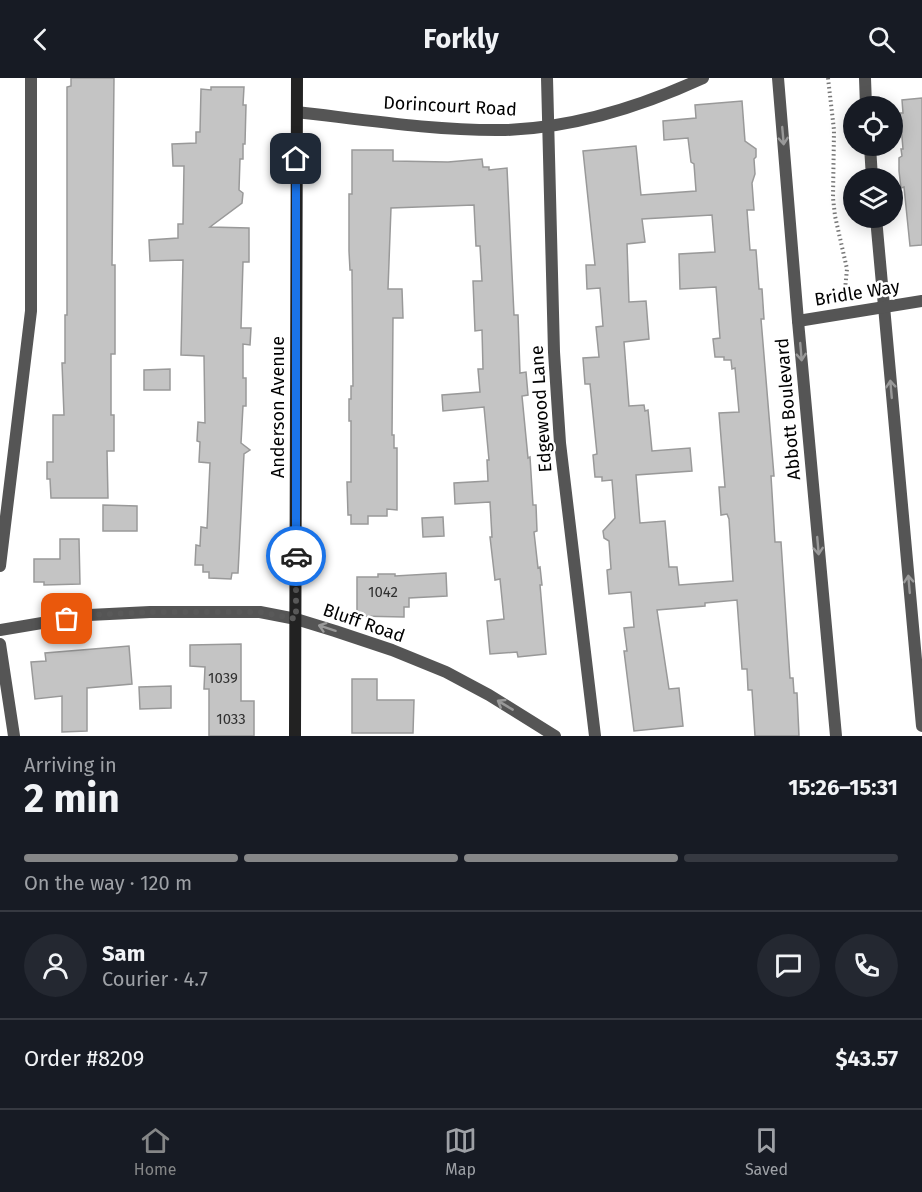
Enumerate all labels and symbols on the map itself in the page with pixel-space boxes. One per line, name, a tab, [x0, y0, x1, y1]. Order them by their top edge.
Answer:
street label: Dorincourt Road	[383, 92, 517, 120]
one-way arrow	[777, 126, 788, 146]
pin	[270, 133, 321, 184]
street label: Bridle Way	[813, 275, 901, 311]
street label: Anderson Avenue	[267, 336, 289, 478]
street label: Abbott Boulevard	[771, 337, 805, 481]
one-way arrow	[796, 341, 807, 361]
street label: Edgewood Lane	[526, 345, 556, 473]
one-way arrow	[885, 380, 896, 400]
courier	[266, 526, 326, 586]
one-way arrow	[813, 535, 824, 555]
one-way arrow	[903, 574, 914, 594]
house number: 1042	[368, 583, 398, 601]
pin	[41, 593, 92, 644]
street label: Bluff Road	[320, 599, 408, 647]
one-way arrow	[318, 622, 337, 633]
house number: 1039	[208, 669, 238, 687]
one-way arrow	[497, 699, 514, 711]
house number: 1033	[216, 710, 246, 728]

